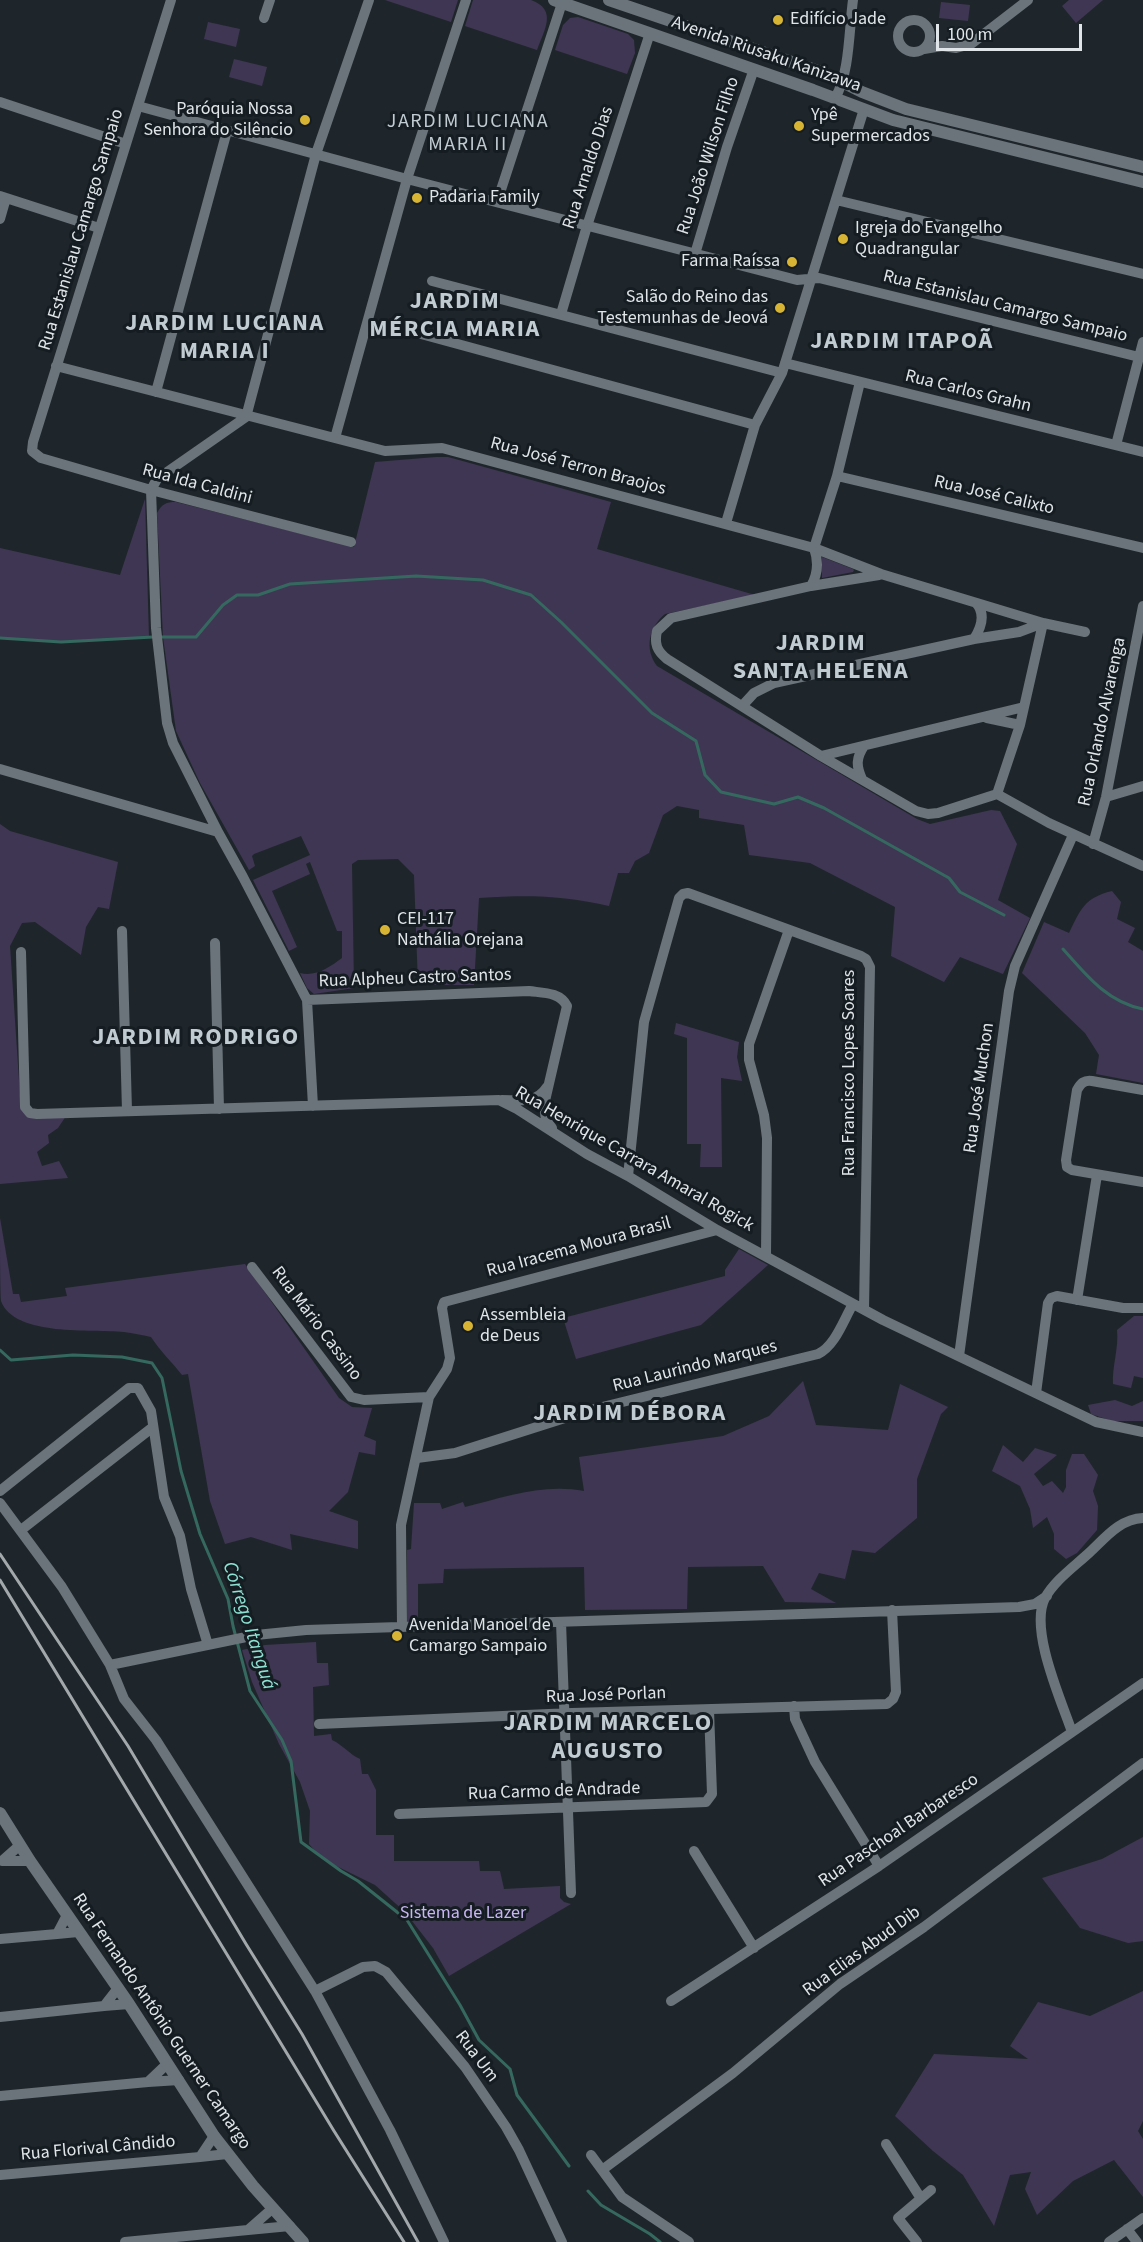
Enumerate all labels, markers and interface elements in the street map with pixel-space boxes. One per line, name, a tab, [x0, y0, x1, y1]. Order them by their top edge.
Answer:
place label: Edifício Jade	[790, 9, 886, 31]
street label: Avenida Riusaku Kanizawa	[668, 12, 864, 98]
scale bar	[939, 12, 1084, 50]
marker: Edifício Jade	[771, 13, 785, 27]
text: 100 m	[947, 22, 992, 47]
street label: Rua João Wilson Filho	[673, 74, 745, 238]
place label: Paróquia Nossa Senhora do Silêncio	[143, 99, 293, 142]
street label: Rua Arnaldo Dias	[559, 104, 619, 232]
place label: Ypê Supermercados	[811, 105, 930, 148]
street label: Rua Estanislau Camargo Sampaio	[35, 107, 129, 353]
district label: JARDIM LUCIANA MARIA II	[387, 111, 549, 158]
marker: Paróquia Nossa Senhora do Silêncio	[298, 113, 312, 127]
marker: Ypê Supermercados	[792, 119, 806, 133]
place label: Padaria Family	[429, 187, 540, 209]
marker: Padaria Family	[410, 191, 424, 205]
place label: Igreja do Evangelho Quadrangular	[855, 218, 1002, 260]
marker: Igreja do Evangelho Quadrangular	[836, 232, 850, 246]
place label: Farma Raíssa	[681, 251, 780, 273]
marker: Farma Raíssa	[785, 255, 799, 269]
street label: Rua Estanislau Camargo Sampaio	[881, 266, 1129, 348]
place label: Salão do Reino das Testemunhas de Jeová	[597, 287, 768, 330]
district label: JARDIM MÉRCIA MARIA	[369, 289, 541, 345]
marker: Salão do Reino das Testemunhas de Jeová	[773, 301, 787, 315]
district label: JARDIM LUCIANA MARIA I	[125, 311, 325, 367]
district label: JARDIM ITAPOÃ	[810, 329, 994, 357]
street label: Rua Carlos Grahn	[903, 366, 1033, 418]
street label: Rua José Terron Braojos	[488, 433, 668, 501]
street label: Rua Ida Caldini	[140, 460, 254, 510]
street label: Rua José Calixto	[932, 472, 1056, 520]
district label: JARDIM SANTA HELENA	[733, 631, 909, 687]
street label: Rua Orlando Alvarenga	[1075, 636, 1131, 808]
place label: CEI-117 Nathália Orejana	[397, 909, 523, 952]
marker: CEI-117 Nathália Orejana	[378, 923, 392, 937]
street label: Rua Alpheu Castro Santos	[318, 965, 512, 993]
street label: Rua Francisco Lopes Soares	[839, 970, 861, 1176]
street label: Rua José Muchon	[960, 1021, 1000, 1155]
district label: JARDIM RODRIGO	[92, 1025, 300, 1053]
street label: Rua Henrique Carrara Amaral Rogick	[511, 1083, 757, 1237]
street label: Rua Iracema Moura Brasil	[485, 1213, 673, 1283]
street label: Rua Mário Cassino	[266, 1263, 366, 1385]
place label: Assembleia de Deus	[480, 1305, 566, 1348]
marker: Assembleia de Deus	[461, 1319, 475, 1333]
street label: Rua Laurindo Marques	[611, 1336, 779, 1398]
district label: JARDIM DÉBORA	[533, 1401, 727, 1429]
water label: Córrego Itanguá	[216, 1559, 280, 1693]
place label: Avenida Manoel de Camargo Sampaio	[409, 1615, 551, 1658]
marker: Avenida Manoel de Camargo Sampaio	[390, 1629, 404, 1643]
street label: Rua José Porlan	[545, 1683, 667, 1709]
district label: JARDIM MARCELO AUGUSTO	[503, 1711, 713, 1767]
street label: Rua Paschoal Barbaresco	[815, 1769, 983, 1893]
street label: Rua Carmo de Andrade	[467, 1778, 641, 1806]
street label: Rua Fernando Antônio Guerner Camargo	[67, 1890, 255, 2154]
street label: Rua Elias Abud Dib	[799, 1902, 925, 2002]
park label: Sistema de Lazer	[400, 1903, 526, 1925]
street label: Rua Um	[450, 2027, 502, 2087]
street label: Rua Florival Cândido	[20, 2131, 176, 2167]

